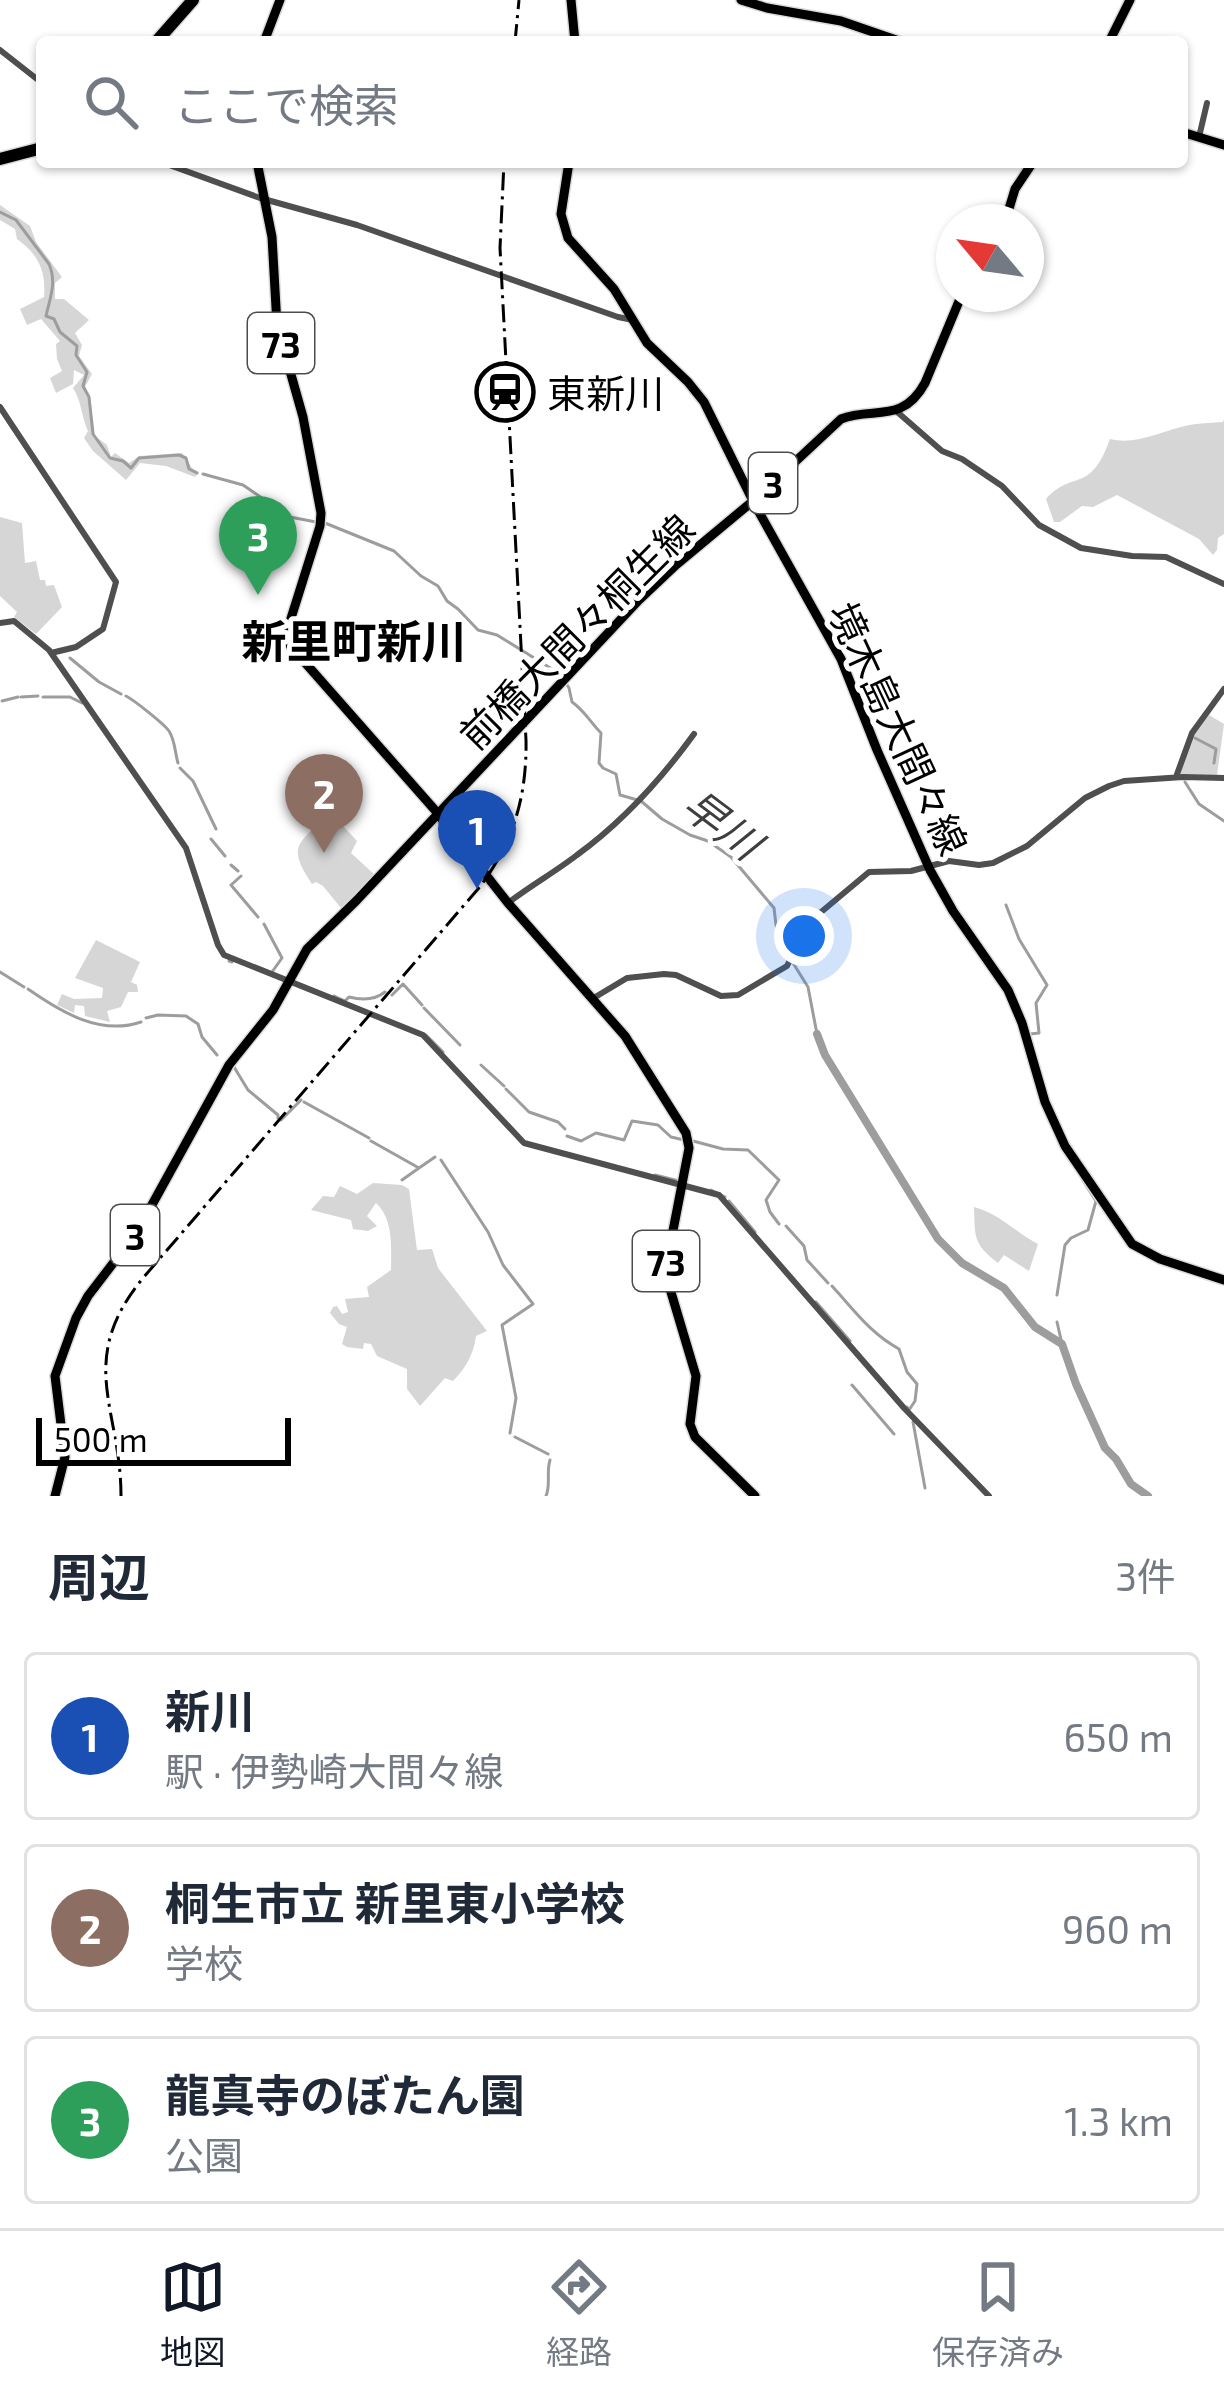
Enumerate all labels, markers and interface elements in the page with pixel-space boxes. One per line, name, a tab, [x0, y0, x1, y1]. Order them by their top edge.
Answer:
search box	[36, 36, 1188, 168]
icon: search	[78, 69, 144, 135]
text: ここで検索	[174, 77, 399, 131]
north arrow	[936, 204, 1044, 312]
road number: 73	[248, 313, 314, 373]
station icon: 東新川	[474, 361, 536, 423]
place label: 東新川	[547, 369, 664, 416]
road number: 3	[749, 453, 797, 513]
pin: 3	[219, 496, 297, 595]
street label: 前橋大間々桐生線	[449, 504, 703, 758]
street label: 境木島大間々線	[820, 594, 978, 862]
district label: 新里町新川	[241, 613, 467, 667]
pin: 2	[285, 754, 363, 853]
water label: 早川	[674, 778, 775, 871]
pin: 1	[438, 790, 516, 889]
your location	[774, 906, 834, 966]
road number: 3	[111, 1205, 159, 1265]
road number: 73	[633, 1231, 699, 1291]
scale bar	[36, 1412, 291, 1465]
text: 500 m	[54, 1419, 148, 1459]
text: 周辺	[48, 1545, 150, 1606]
text: 3件	[1115, 1552, 1176, 1599]
text: 新川	[165, 1683, 255, 1737]
text: 1	[82, 1713, 98, 1760]
text: 650 m	[1063, 1713, 1173, 1760]
text: 駅 · 伊勢崎大間々線	[165, 1747, 504, 1794]
text: 桐生市立 新里東小学校	[165, 1875, 625, 1929]
text: 2	[79, 1905, 101, 1952]
text: 960 m	[1062, 1905, 1173, 1952]
text: 学校	[165, 1939, 243, 1986]
text: 龍真寺のぼたん園	[165, 2067, 525, 2121]
text: 3	[79, 2097, 101, 2144]
text: 1.3 km	[1064, 2097, 1173, 2144]
text: 公園	[165, 2131, 243, 2178]
tab: 地図	[160, 2254, 226, 2374]
tab: 経路	[546, 2254, 612, 2374]
tab: 保存済み	[932, 2254, 1064, 2374]

